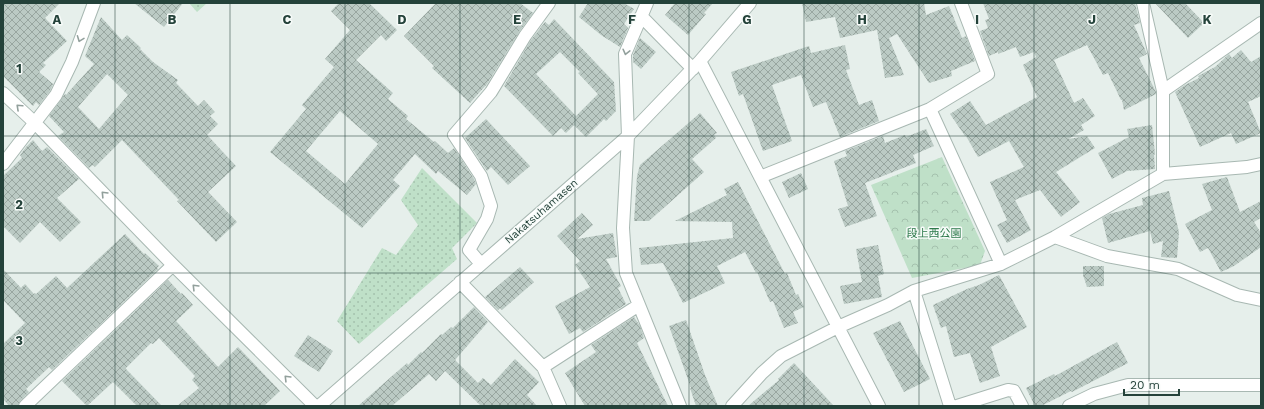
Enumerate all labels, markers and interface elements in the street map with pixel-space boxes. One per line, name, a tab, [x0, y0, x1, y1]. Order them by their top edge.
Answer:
text: A	[53, 12, 62, 27]
text: B	[168, 12, 177, 27]
text: C	[283, 12, 292, 27]
text: D	[397, 12, 407, 27]
text: E	[513, 12, 521, 27]
text: F	[628, 12, 636, 27]
text: G	[742, 12, 752, 27]
text: H	[857, 12, 867, 27]
text: I	[975, 12, 979, 27]
text: J	[1088, 12, 1096, 27]
text: K	[1202, 12, 1212, 27]
one-way arrow	[77, 36, 85, 43]
one-way arrow	[623, 49, 631, 56]
text: 1	[16, 61, 22, 76]
one-way arrow	[16, 104, 24, 112]
street label: Nakatsuhamasen	[502, 176, 580, 247]
one-way arrow	[102, 191, 109, 199]
text: 2	[15, 197, 23, 212]
park label: 段上西公園	[907, 227, 962, 240]
one-way arrow	[192, 284, 200, 292]
text: 3	[15, 333, 23, 348]
scale bar	[1124, 371, 1179, 397]
one-way arrow	[284, 376, 292, 383]
text: 20 m	[1130, 378, 1160, 392]

